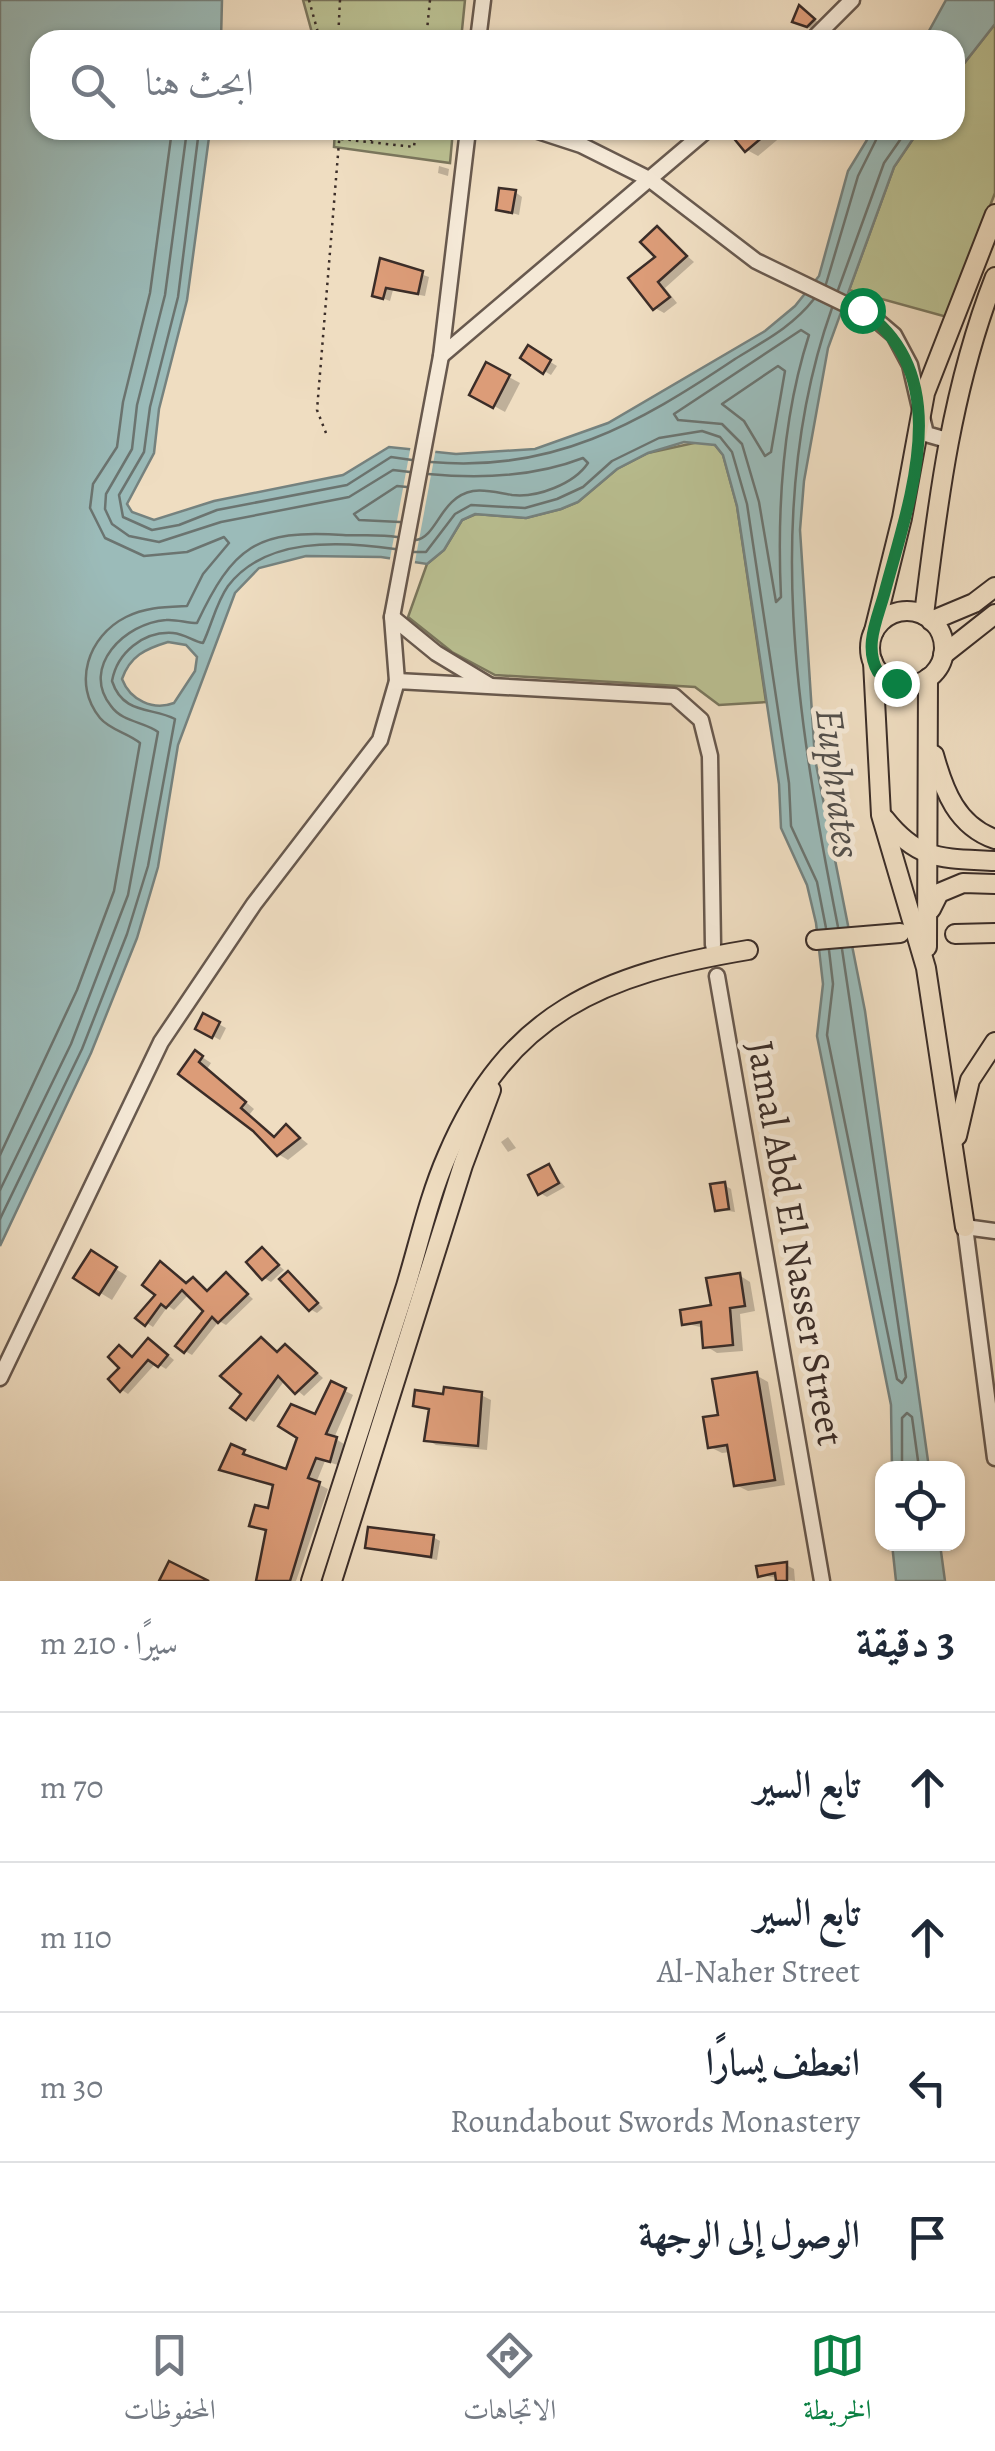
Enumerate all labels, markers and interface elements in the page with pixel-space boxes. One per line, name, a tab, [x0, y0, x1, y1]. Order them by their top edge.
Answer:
search box	[30, 30, 965, 140]
text: ابحث هنا	[145, 56, 254, 108]
icon: search	[65, 58, 120, 113]
route start	[840, 288, 886, 334]
route end	[874, 661, 920, 707]
water label: Euphrates	[802, 705, 875, 861]
street label: Jamal Abd El Nasser Street	[735, 1036, 857, 1450]
map controls	[875, 1461, 965, 1551]
button: locate	[875, 1461, 965, 1551]
text: 3 دقيقة	[856, 1613, 955, 1670]
text: سيرًا · 210 m	[40, 1621, 178, 1665]
text: تابع السير	[754, 1758, 860, 1810]
icon: ahead	[900, 1760, 955, 1815]
text: 70 m	[40, 1765, 103, 1809]
text: تابع السير	[754, 1886, 860, 1938]
icon: ahead	[900, 1910, 955, 1965]
text: 110 m	[40, 1915, 112, 1959]
text: Al-Naher Street	[657, 1949, 860, 1993]
text: انعطف يسارًا	[706, 2036, 860, 2088]
icon: left	[900, 2060, 955, 2115]
text: 30 m	[40, 2065, 103, 2109]
text: Roundabout Swords Monastery	[450, 2099, 860, 2143]
text: الوصول إلى الوجهة	[639, 2208, 860, 2260]
icon: arrive	[900, 2210, 955, 2265]
tab: المحفوظات	[124, 2328, 216, 2437]
tab: الاتجاهات	[463, 2328, 556, 2437]
tab: الخريطة	[803, 2328, 871, 2437]

